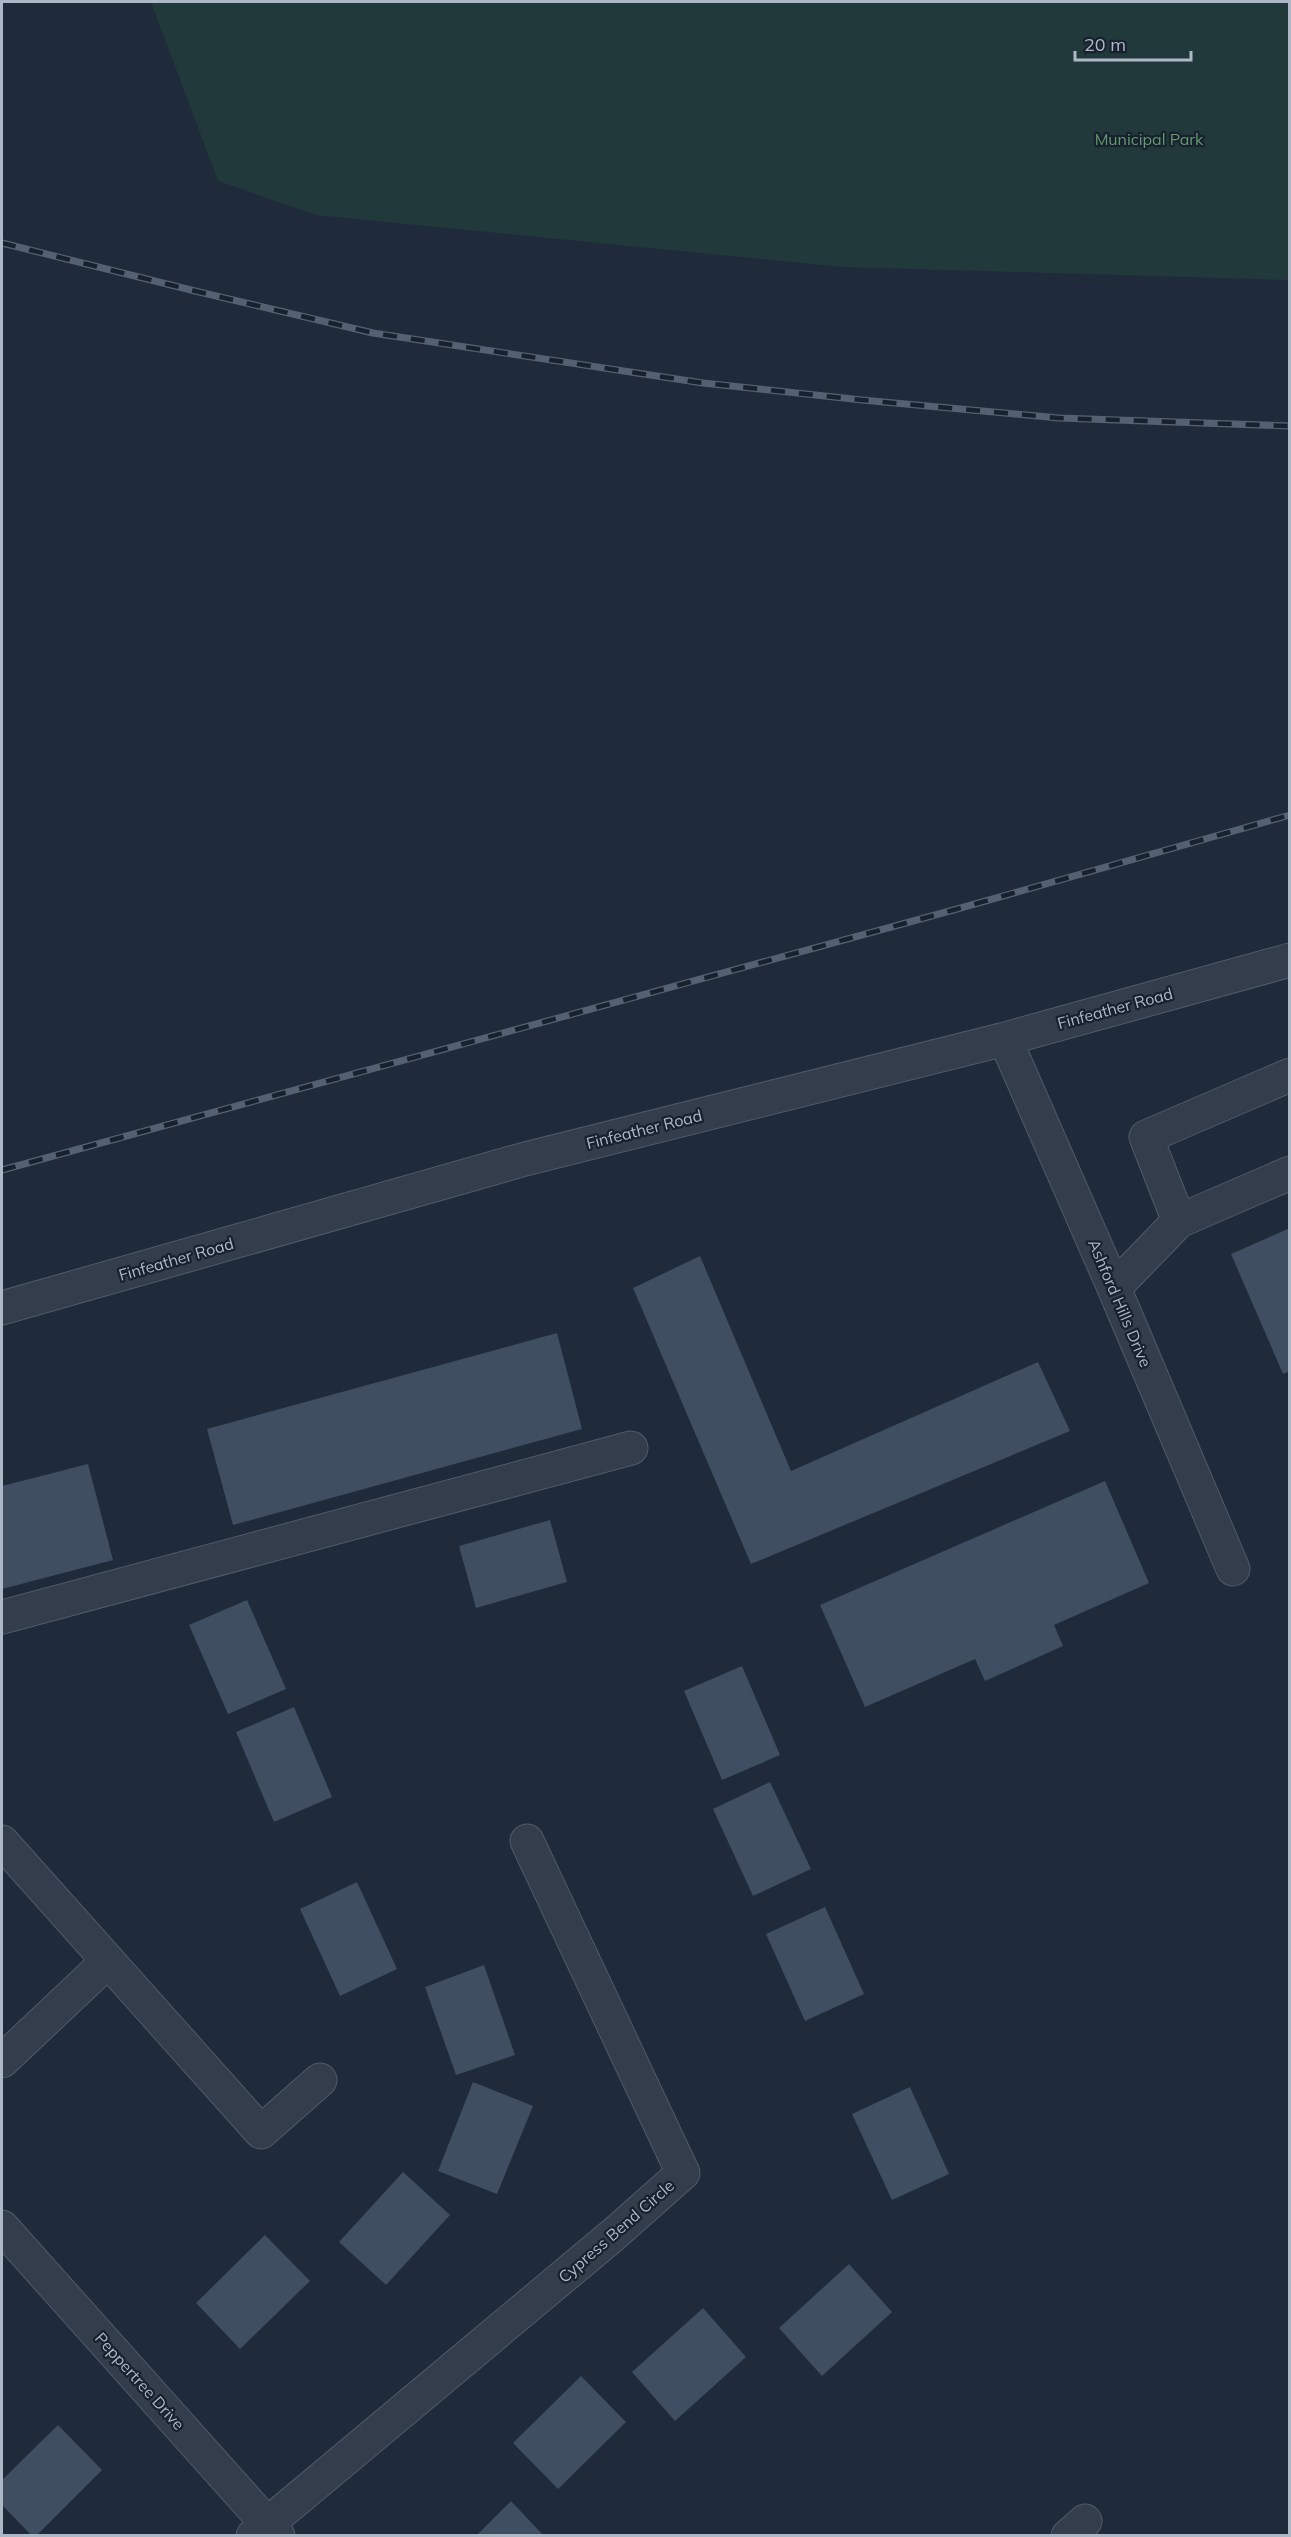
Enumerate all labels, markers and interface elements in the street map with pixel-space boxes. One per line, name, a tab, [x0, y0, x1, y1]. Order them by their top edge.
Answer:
scale bar	[1075, 24, 1190, 62]
text: 20 m	[1084, 33, 1126, 56]
park label: Municipal Park	[1095, 129, 1204, 149]
street label: Finfeather Road	[1055, 983, 1175, 1033]
street label: Finfeather Road	[584, 1105, 704, 1153]
street label: Finfeather Road	[116, 1233, 236, 1285]
street label: Ashford Hills Drive	[1084, 1236, 1156, 1370]
street label: Cypress Bend Circle	[554, 2175, 678, 2287]
street label: Peppertree Drive	[91, 2328, 189, 2434]

